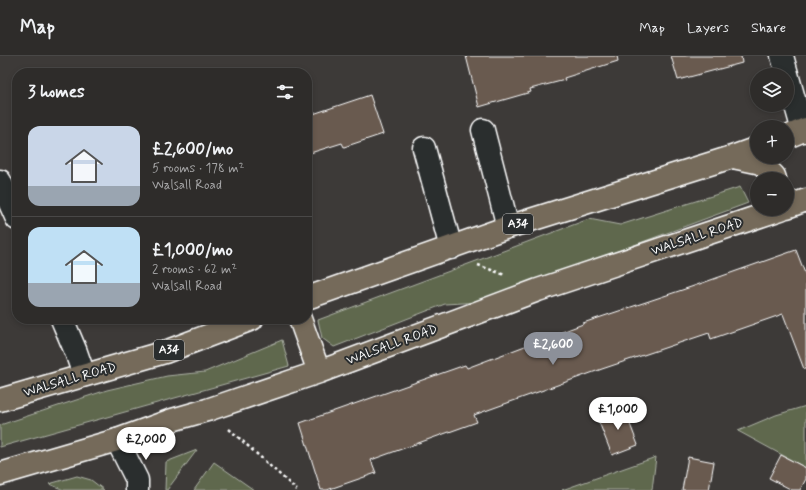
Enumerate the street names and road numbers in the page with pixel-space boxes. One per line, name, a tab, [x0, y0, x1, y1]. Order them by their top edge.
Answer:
road number: A34	[503, 214, 533, 234]
street label: WALSALL ROAD	[649, 214, 745, 260]
street label: WALSALL ROAD	[344, 321, 440, 369]
road number: A34	[154, 340, 184, 360]
street label: WALSALL ROAD	[22, 359, 118, 401]

